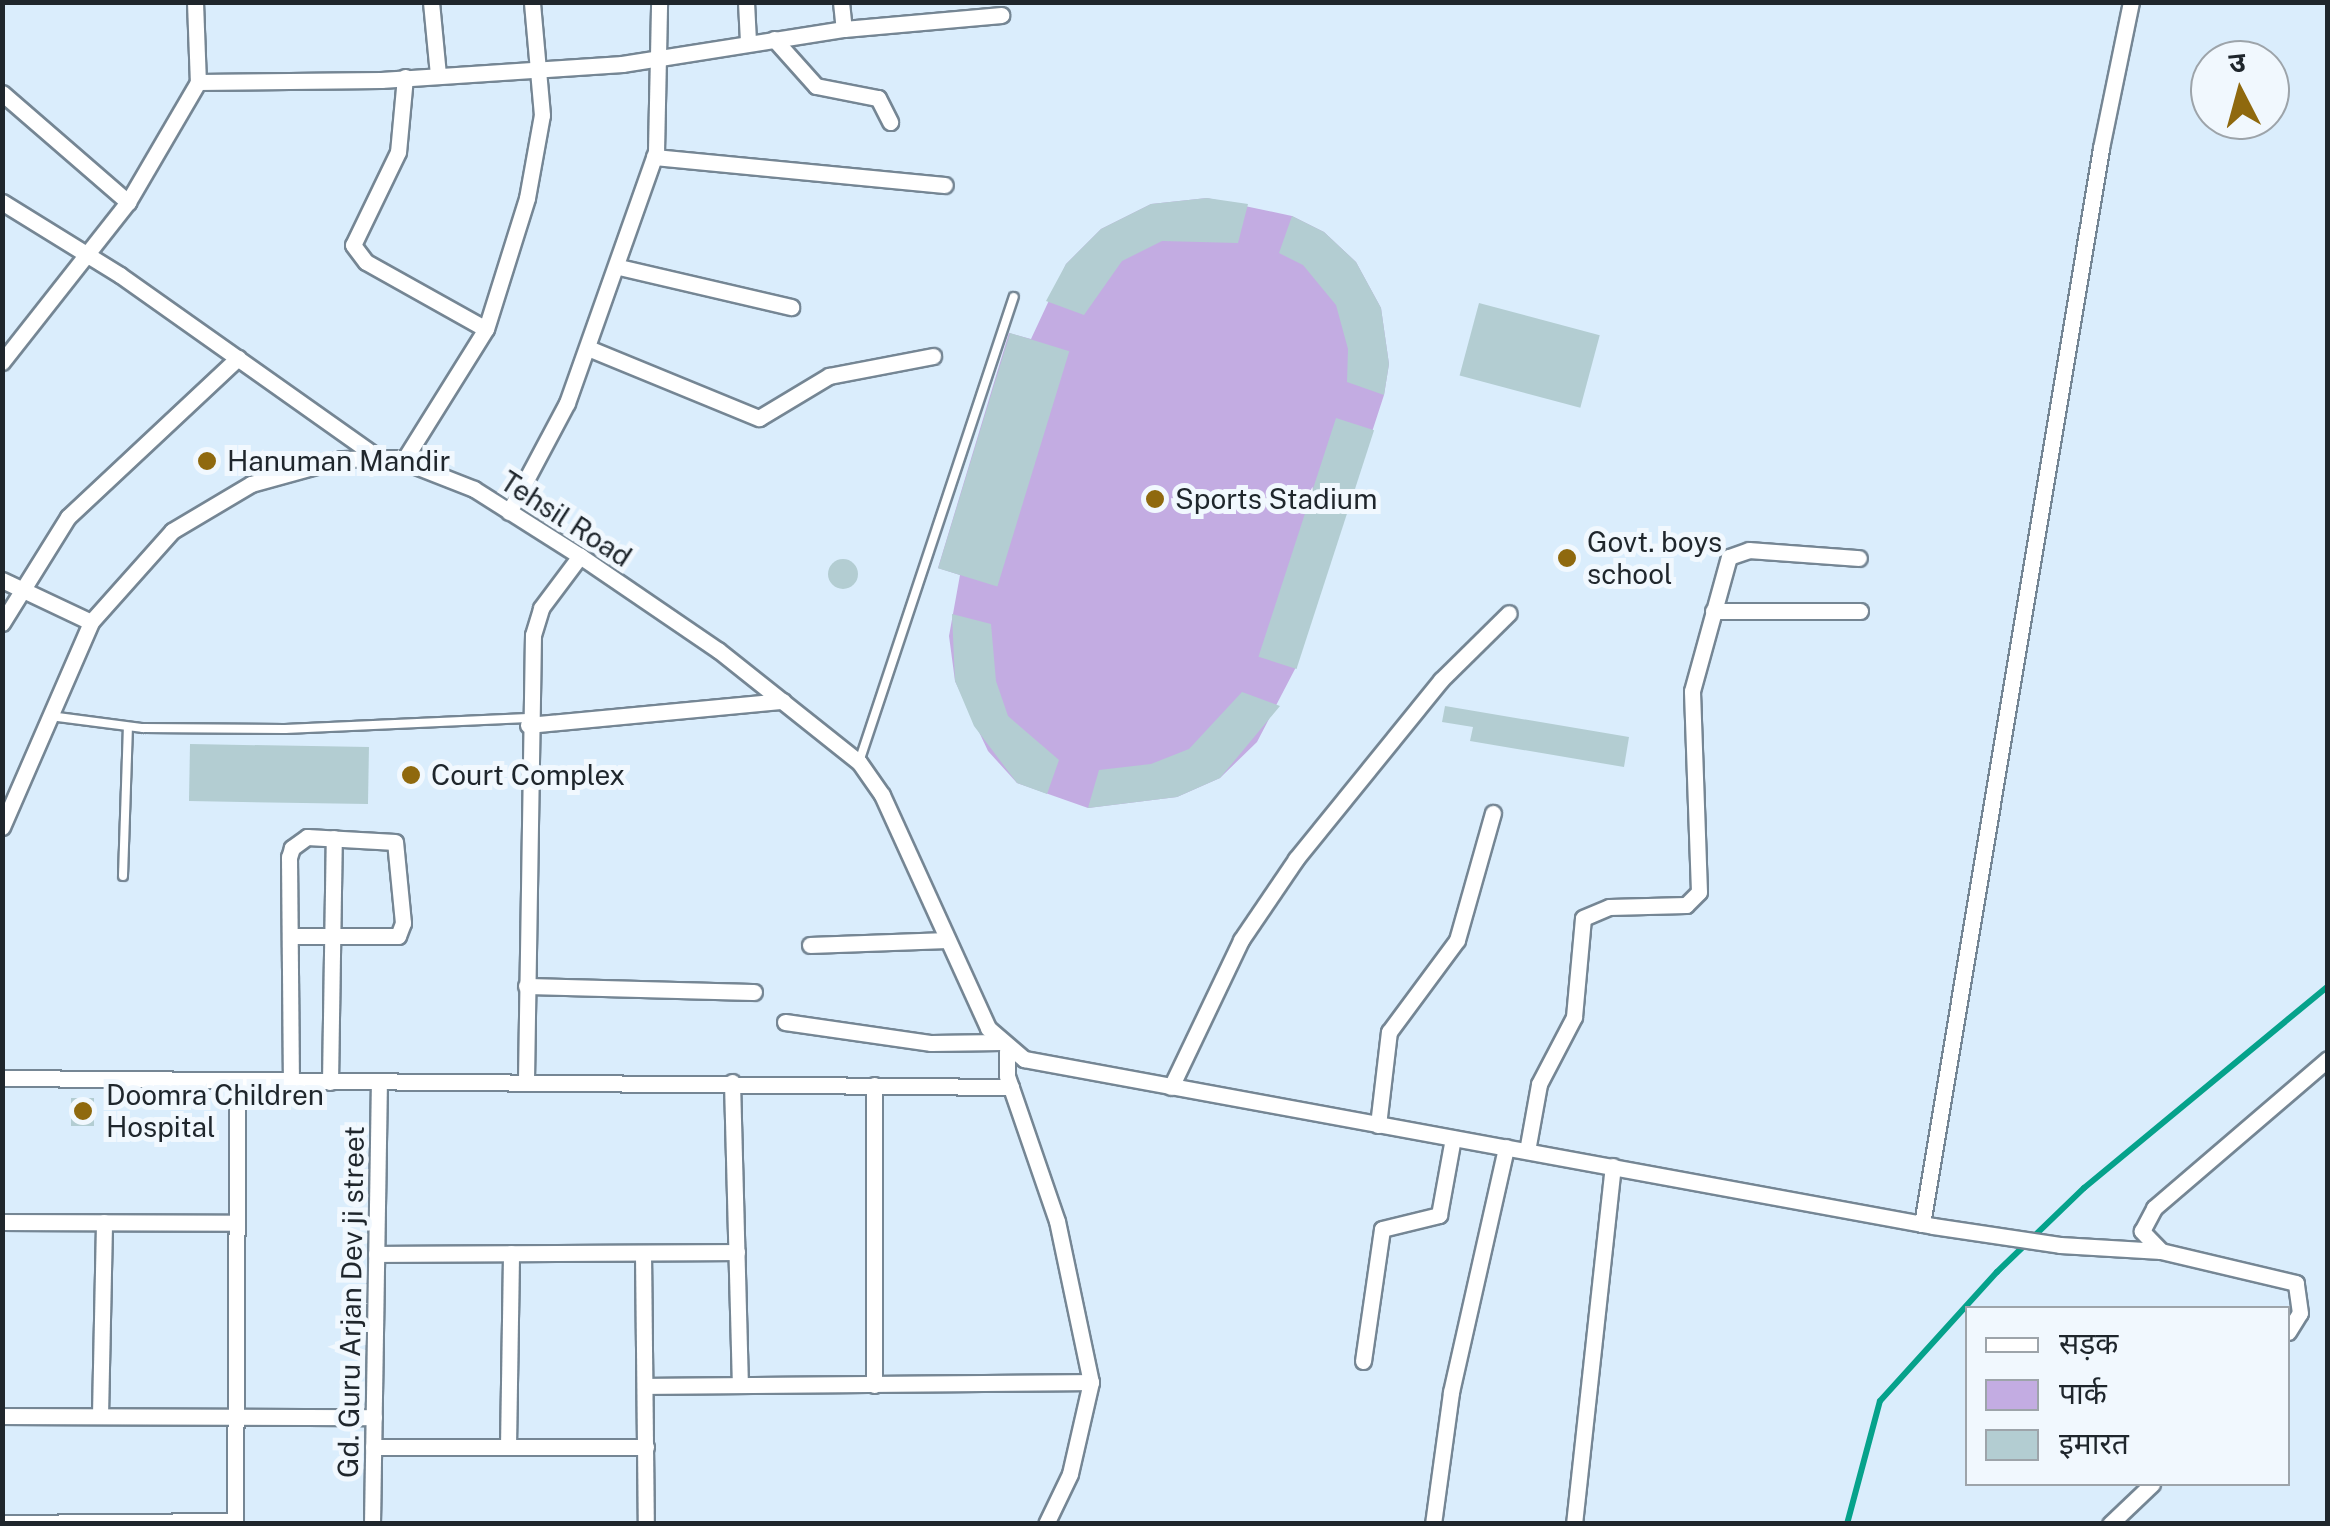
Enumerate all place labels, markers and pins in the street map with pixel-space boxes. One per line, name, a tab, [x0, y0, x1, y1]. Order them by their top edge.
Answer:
place label: Hanuman Mandir	[227, 444, 450, 478]
marker: Hanuman Mandir	[196, 450, 218, 472]
place label: Sports Stadium	[1175, 482, 1378, 516]
marker: Sports Stadium	[1144, 488, 1166, 510]
place label: Govt. boys school	[1587, 525, 1722, 591]
marker: Govt. boys school	[1556, 547, 1578, 569]
place label: Court Complex	[431, 758, 625, 792]
marker: Court Complex	[400, 764, 422, 786]
place label: Doomra Children Hospital	[106, 1078, 324, 1144]
marker: Doomra Children Hospital	[70, 1098, 96, 1124]

